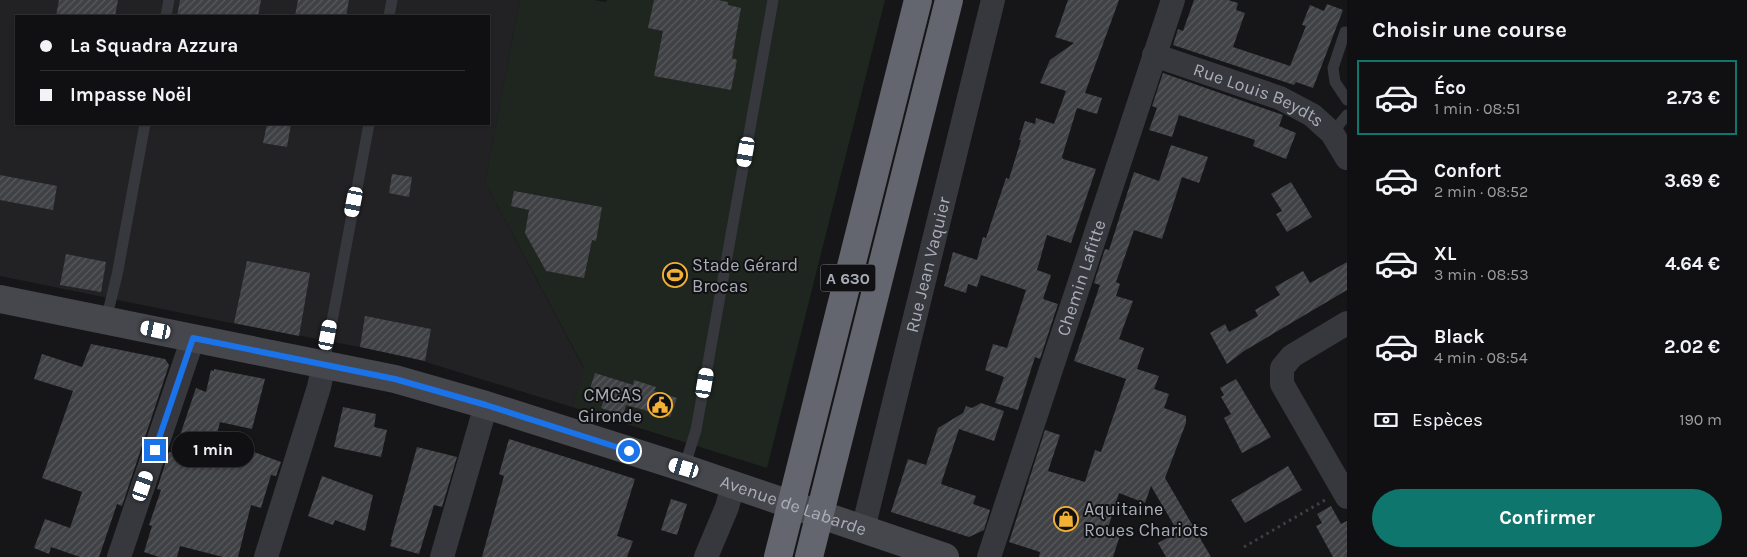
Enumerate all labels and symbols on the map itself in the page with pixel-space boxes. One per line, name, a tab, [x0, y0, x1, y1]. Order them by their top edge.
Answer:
street label: Rue Louis Beydts	[1190, 58, 1329, 131]
car	[736, 136, 755, 168]
car	[343, 186, 364, 218]
street label: Rue Jean Vaquier	[901, 194, 955, 335]
street label: Chemin Lafitte	[1052, 217, 1111, 339]
place label: Stade Gérard Brocas	[692, 254, 798, 297]
sports icon: Stade Gérard Brocas	[662, 262, 688, 288]
road number: A 630	[820, 264, 876, 292]
car	[317, 319, 338, 351]
car	[139, 320, 172, 340]
car	[695, 367, 714, 399]
place label: CMCAS Gironde	[578, 384, 642, 427]
public building icon: CMCAS Gironde	[647, 392, 673, 418]
callout: 1 min	[172, 432, 255, 468]
route end	[144, 439, 166, 461]
route start	[618, 440, 640, 462]
car	[667, 456, 700, 480]
car	[131, 469, 154, 503]
street label: Avenue de Labarde	[717, 470, 869, 540]
place label: Aquitaine Roues Chariots	[1084, 498, 1208, 541]
shop icon: Aquitaine Roues Chariots	[1053, 506, 1079, 532]

